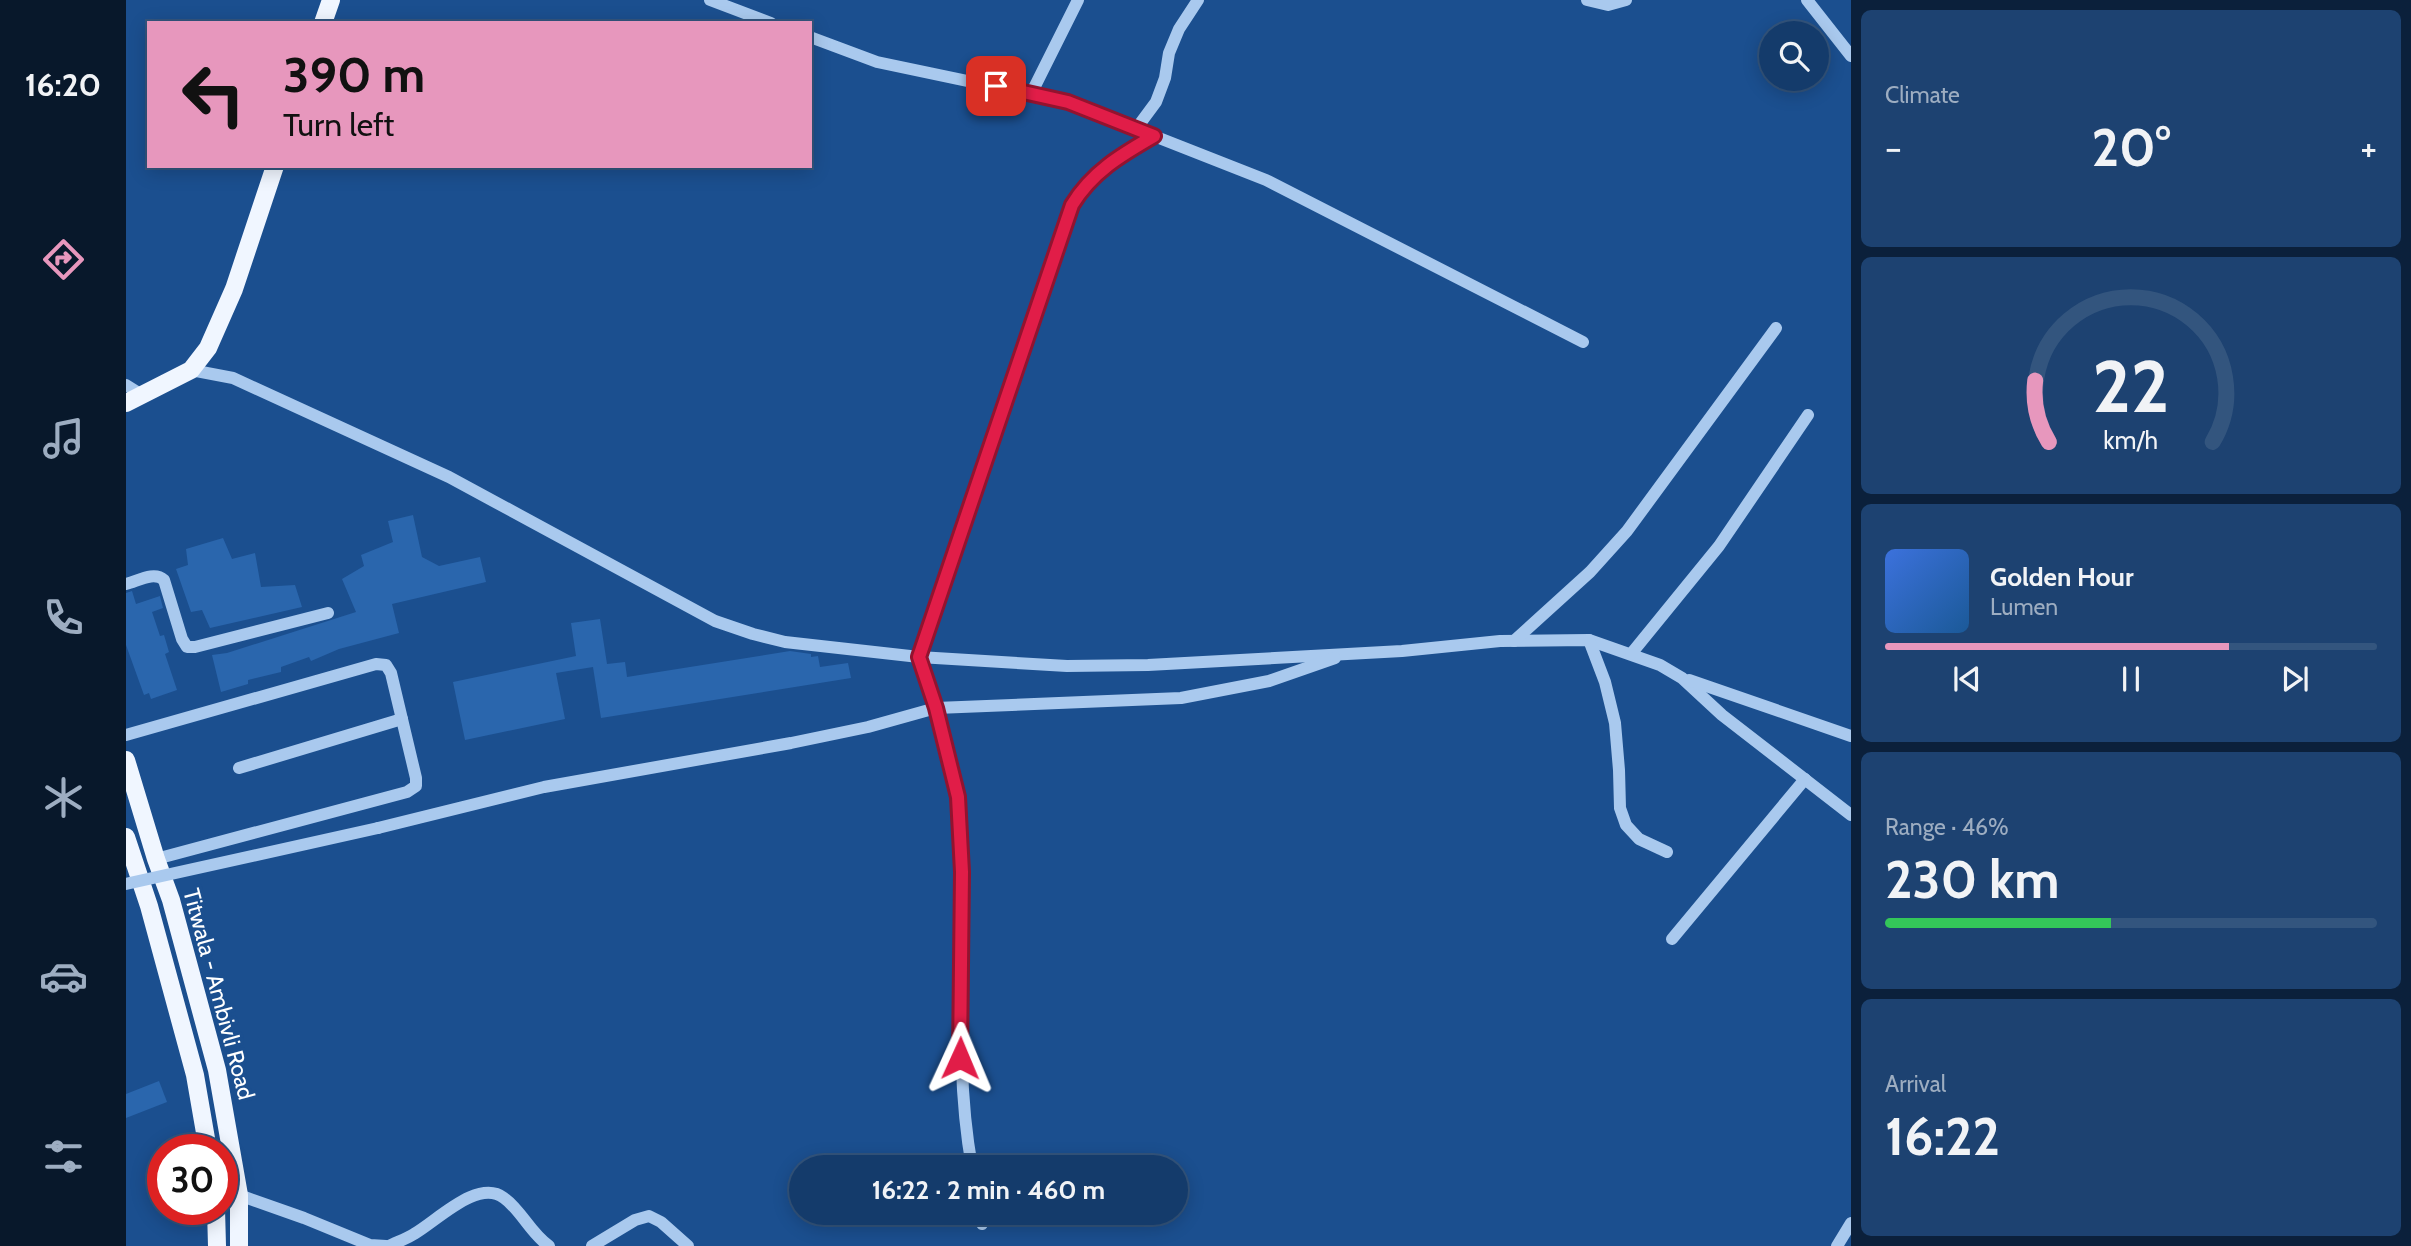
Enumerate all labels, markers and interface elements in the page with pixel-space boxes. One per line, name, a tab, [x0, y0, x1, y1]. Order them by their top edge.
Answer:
map controls	[1759, 21, 1829, 91]
button: search	[1759, 21, 1829, 91]
text: 390 m	[283, 45, 425, 104]
icon: left	[168, 49, 259, 140]
pin	[966, 56, 1026, 116]
text: 16:20	[25, 65, 101, 104]
icon: arrive	[977, 67, 1015, 105]
text: Climate	[1885, 81, 1960, 109]
text: Turn left	[283, 105, 394, 144]
text: 20°	[2091, 116, 2171, 179]
text: −	[1885, 124, 1902, 171]
text: +	[2360, 124, 2377, 171]
icon: directions	[39, 235, 88, 284]
text: 22	[2092, 342, 2170, 430]
icon: music	[39, 414, 88, 463]
text: km/h	[2104, 425, 2158, 455]
text: Golden Hour	[1990, 561, 2133, 593]
icon: phone	[39, 593, 88, 642]
text: Lumen	[1990, 593, 2058, 621]
icon: previous	[1948, 660, 1986, 698]
icon: pause	[2112, 660, 2150, 698]
icon: next	[2276, 660, 2314, 698]
icon: climate	[39, 773, 88, 822]
text: Range · 46%	[1885, 813, 2009, 841]
text: 230 km	[1885, 848, 2059, 911]
street label: Titwala - Ambivli Road	[177, 885, 261, 1103]
icon: car	[39, 952, 88, 1001]
position arrow	[923, 1021, 997, 1095]
text: Arrival	[1885, 1070, 1946, 1098]
text: 16:22	[1885, 1105, 2000, 1168]
icon: filters	[39, 1132, 88, 1181]
speed limit sign: 30	[147, 1134, 238, 1225]
text: 16:22 · 2 min · 460 m	[872, 1174, 1105, 1206]

